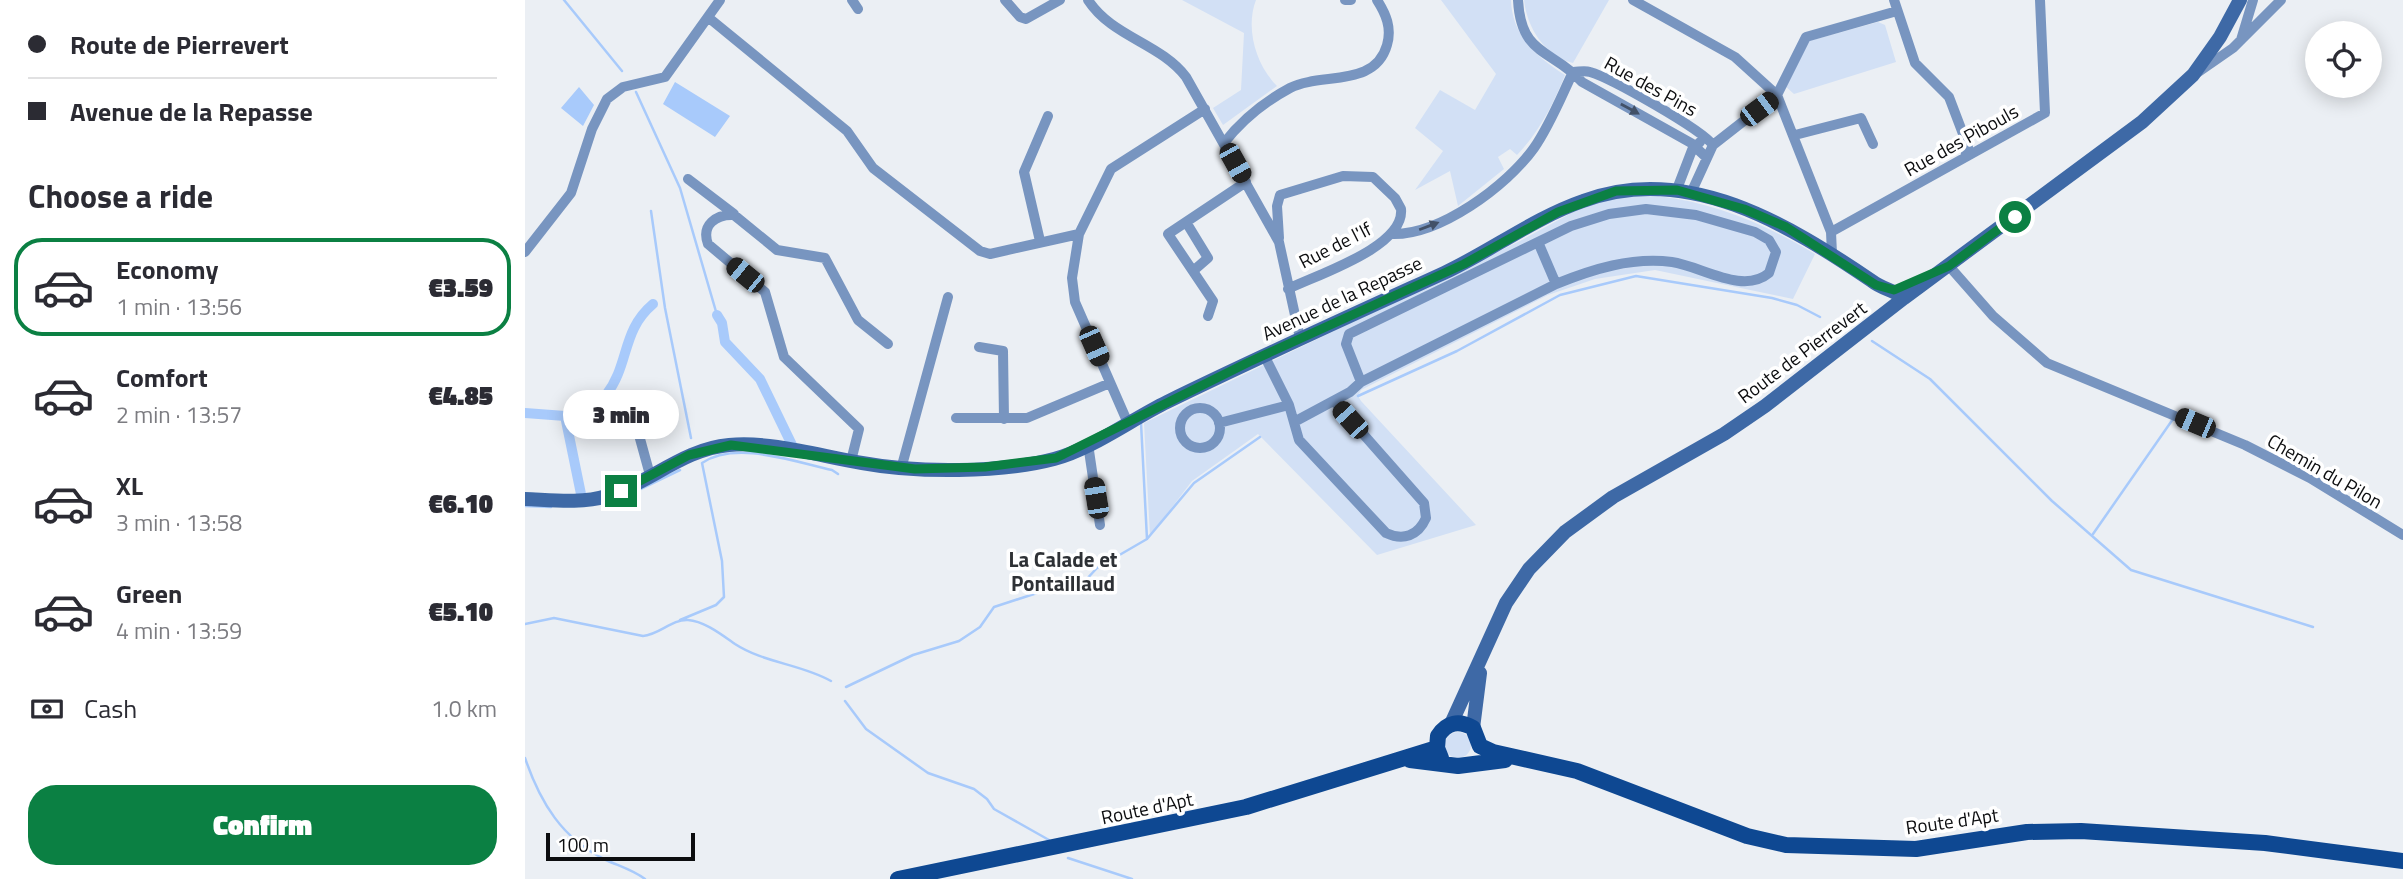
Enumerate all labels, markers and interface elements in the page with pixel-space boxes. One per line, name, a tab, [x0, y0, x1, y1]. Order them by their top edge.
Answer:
map controls	[2305, 21, 2382, 98]
button: locate	[2305, 21, 2382, 98]
text: Route de Pierrevert	[70, 25, 289, 64]
street label: Rue des Pins	[1599, 48, 1703, 123]
car	[1736, 88, 1783, 130]
text: Avenue de la Repasse	[70, 92, 313, 131]
street label: Rue des Pibouls	[1898, 96, 2023, 183]
one-way arrow	[1620, 103, 1640, 115]
car	[1216, 140, 1255, 186]
text: Choose a ride	[28, 172, 213, 220]
route start	[1999, 201, 2031, 233]
street label: Rue de l'If	[1293, 213, 1377, 275]
one-way arrow	[1419, 221, 1440, 232]
street label: Avenue de la Repasse	[1257, 248, 1427, 347]
text: Economy	[116, 250, 218, 289]
car	[723, 254, 768, 296]
icon: car	[32, 256, 95, 319]
text: €3.59	[428, 268, 493, 307]
text: 1 min · 13:56	[116, 289, 242, 324]
street label: Route de Pierrevert	[1731, 293, 1873, 410]
car	[1076, 323, 1113, 369]
text: Comfort	[116, 358, 208, 397]
icon: car	[32, 364, 95, 427]
text: €4.85	[428, 376, 493, 415]
callout: 3 min	[563, 390, 679, 438]
text: 2 min · 13:57	[116, 397, 242, 432]
text: 3 min	[592, 397, 650, 432]
car	[1329, 397, 1372, 443]
car	[2172, 405, 2219, 441]
street label: Chemin du Pilon	[2262, 426, 2388, 515]
text: XL	[116, 466, 143, 505]
icon: car	[32, 472, 95, 535]
route end	[605, 475, 637, 507]
car	[1083, 476, 1110, 520]
text: €6.10	[428, 484, 493, 523]
text: 3 min · 13:58	[116, 505, 242, 540]
district label: La Calade et Pontaillaud	[1008, 543, 1118, 599]
text: Green	[116, 574, 182, 613]
icon: car	[32, 580, 95, 643]
text: €5.10	[428, 592, 493, 631]
text: 4 min · 13:59	[116, 613, 242, 648]
text: Cash	[84, 689, 137, 728]
icon: cash	[28, 690, 66, 728]
text: 1.0 km	[431, 691, 497, 726]
street label: Route d'Apt	[1098, 784, 1196, 831]
button: Confirm	[28, 785, 497, 865]
street label: Route d'Apt	[1904, 800, 2000, 841]
scale bar	[546, 830, 695, 862]
text: 100 m	[557, 830, 609, 859]

